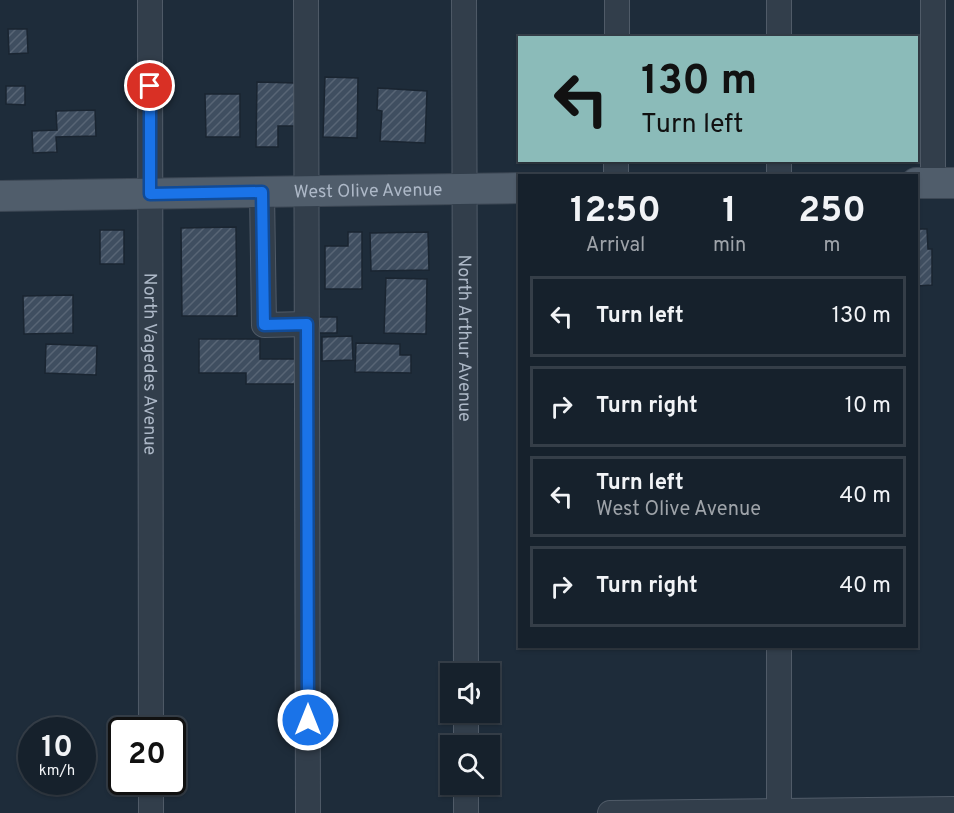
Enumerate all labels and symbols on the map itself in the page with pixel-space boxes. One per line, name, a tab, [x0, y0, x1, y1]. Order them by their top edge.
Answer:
pin	[124, 60, 175, 111]
street label: West Olive Avenue	[294, 179, 442, 204]
street label: North Arthur Avenue	[452, 254, 475, 422]
street label: North Vagedes Avenue	[137, 273, 161, 455]
position arrow	[276, 688, 340, 752]
speed limit sign: 20	[108, 717, 186, 795]

